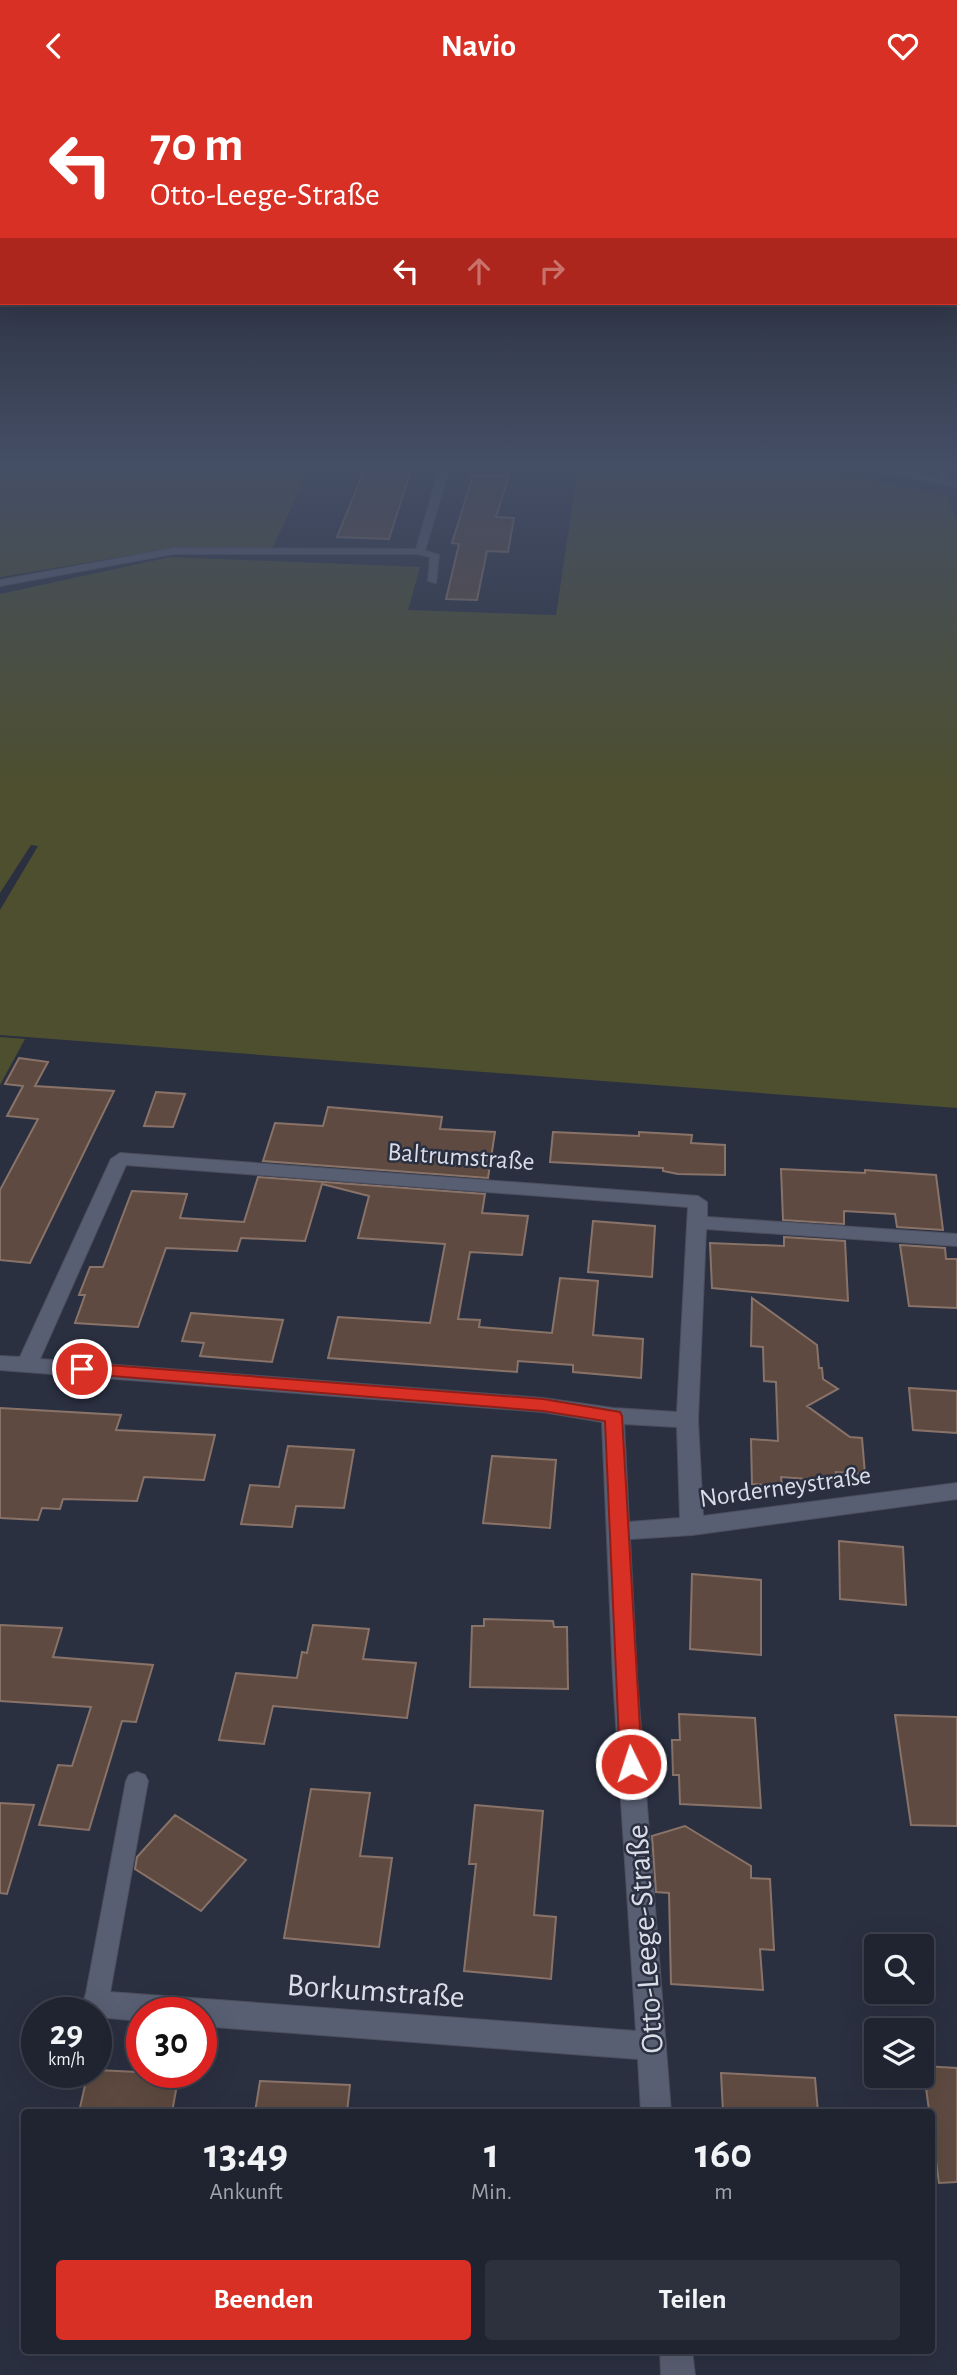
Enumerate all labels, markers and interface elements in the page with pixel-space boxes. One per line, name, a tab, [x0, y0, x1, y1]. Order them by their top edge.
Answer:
icon: back	[35, 27, 73, 65]
icon: heart	[884, 27, 922, 65]
text: Navio	[441, 30, 516, 62]
icon: left	[35, 119, 126, 210]
text: 70 m	[150, 121, 244, 170]
text: Otto-Leege-Straße	[150, 179, 380, 211]
icon: left	[387, 252, 425, 290]
icon: ahead	[460, 252, 498, 290]
icon: right	[533, 252, 571, 290]
street label: Baltrumstraße	[387, 1139, 535, 1175]
pin	[52, 1339, 112, 1399]
icon: arrive	[63, 1350, 101, 1388]
street label: Norderneystraße	[698, 1462, 873, 1512]
position arrow	[594, 1727, 668, 1801]
street label: Otto-Leege-Straße	[621, 1823, 669, 2055]
map controls	[864, 1934, 934, 2088]
button: search	[864, 1934, 934, 2004]
street label: Borkumstraße	[286, 1969, 466, 2013]
speed limit sign: 30	[126, 1997, 217, 2088]
text: 29	[50, 2016, 83, 2051]
button: layers	[864, 2018, 934, 2088]
text: km/h	[48, 2051, 85, 2069]
text: 13:49	[204, 2133, 288, 2175]
text: 1	[484, 2133, 499, 2175]
text: 160	[695, 2133, 752, 2175]
text: Ankunft	[209, 2181, 283, 2204]
text: Min.	[471, 2181, 512, 2204]
text: m	[714, 2181, 733, 2204]
button: Beenden	[56, 2260, 471, 2340]
button: Teilen	[485, 2260, 900, 2340]

